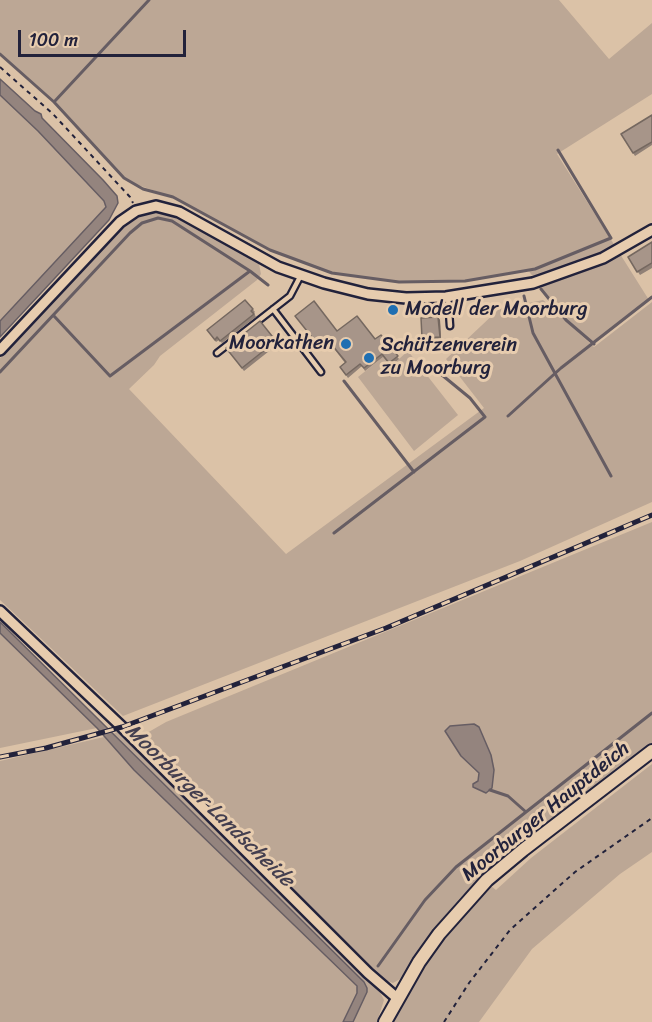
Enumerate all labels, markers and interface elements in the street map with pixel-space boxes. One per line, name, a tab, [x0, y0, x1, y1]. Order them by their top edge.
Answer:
scale bar	[21, 18, 189, 56]
text: 100 m	[29, 24, 78, 56]
place label: Modell der Moorburg	[405, 298, 588, 322]
marker: Modell der Moorburg	[386, 303, 400, 317]
place label: Moorkathen	[229, 332, 334, 356]
place label: Schützenverein zu Moorburg	[381, 334, 517, 381]
marker: Moorkathen	[339, 337, 353, 351]
marker: Schützenverein zu Moorburg	[362, 351, 376, 365]
water label: Moorburger Landscheide	[119, 719, 299, 893]
street label: Moorburger Hauptdeich	[457, 737, 635, 887]

